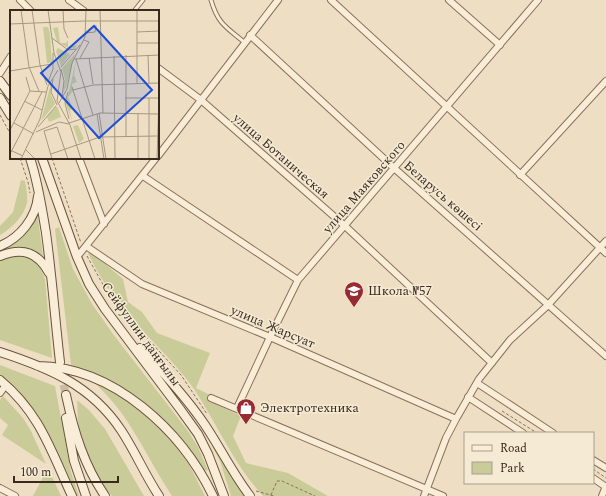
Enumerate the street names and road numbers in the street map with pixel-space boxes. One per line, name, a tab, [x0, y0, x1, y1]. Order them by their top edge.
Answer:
street label: улица Ботаническая	[228, 108, 334, 204]
street label: улица Маяковского	[317, 136, 410, 239]
street label: Беларусь көшесі	[399, 156, 487, 236]
street label: Сейфуллин даңғылы	[96, 278, 186, 390]
street label: улица Жарсуат	[227, 300, 318, 354]

